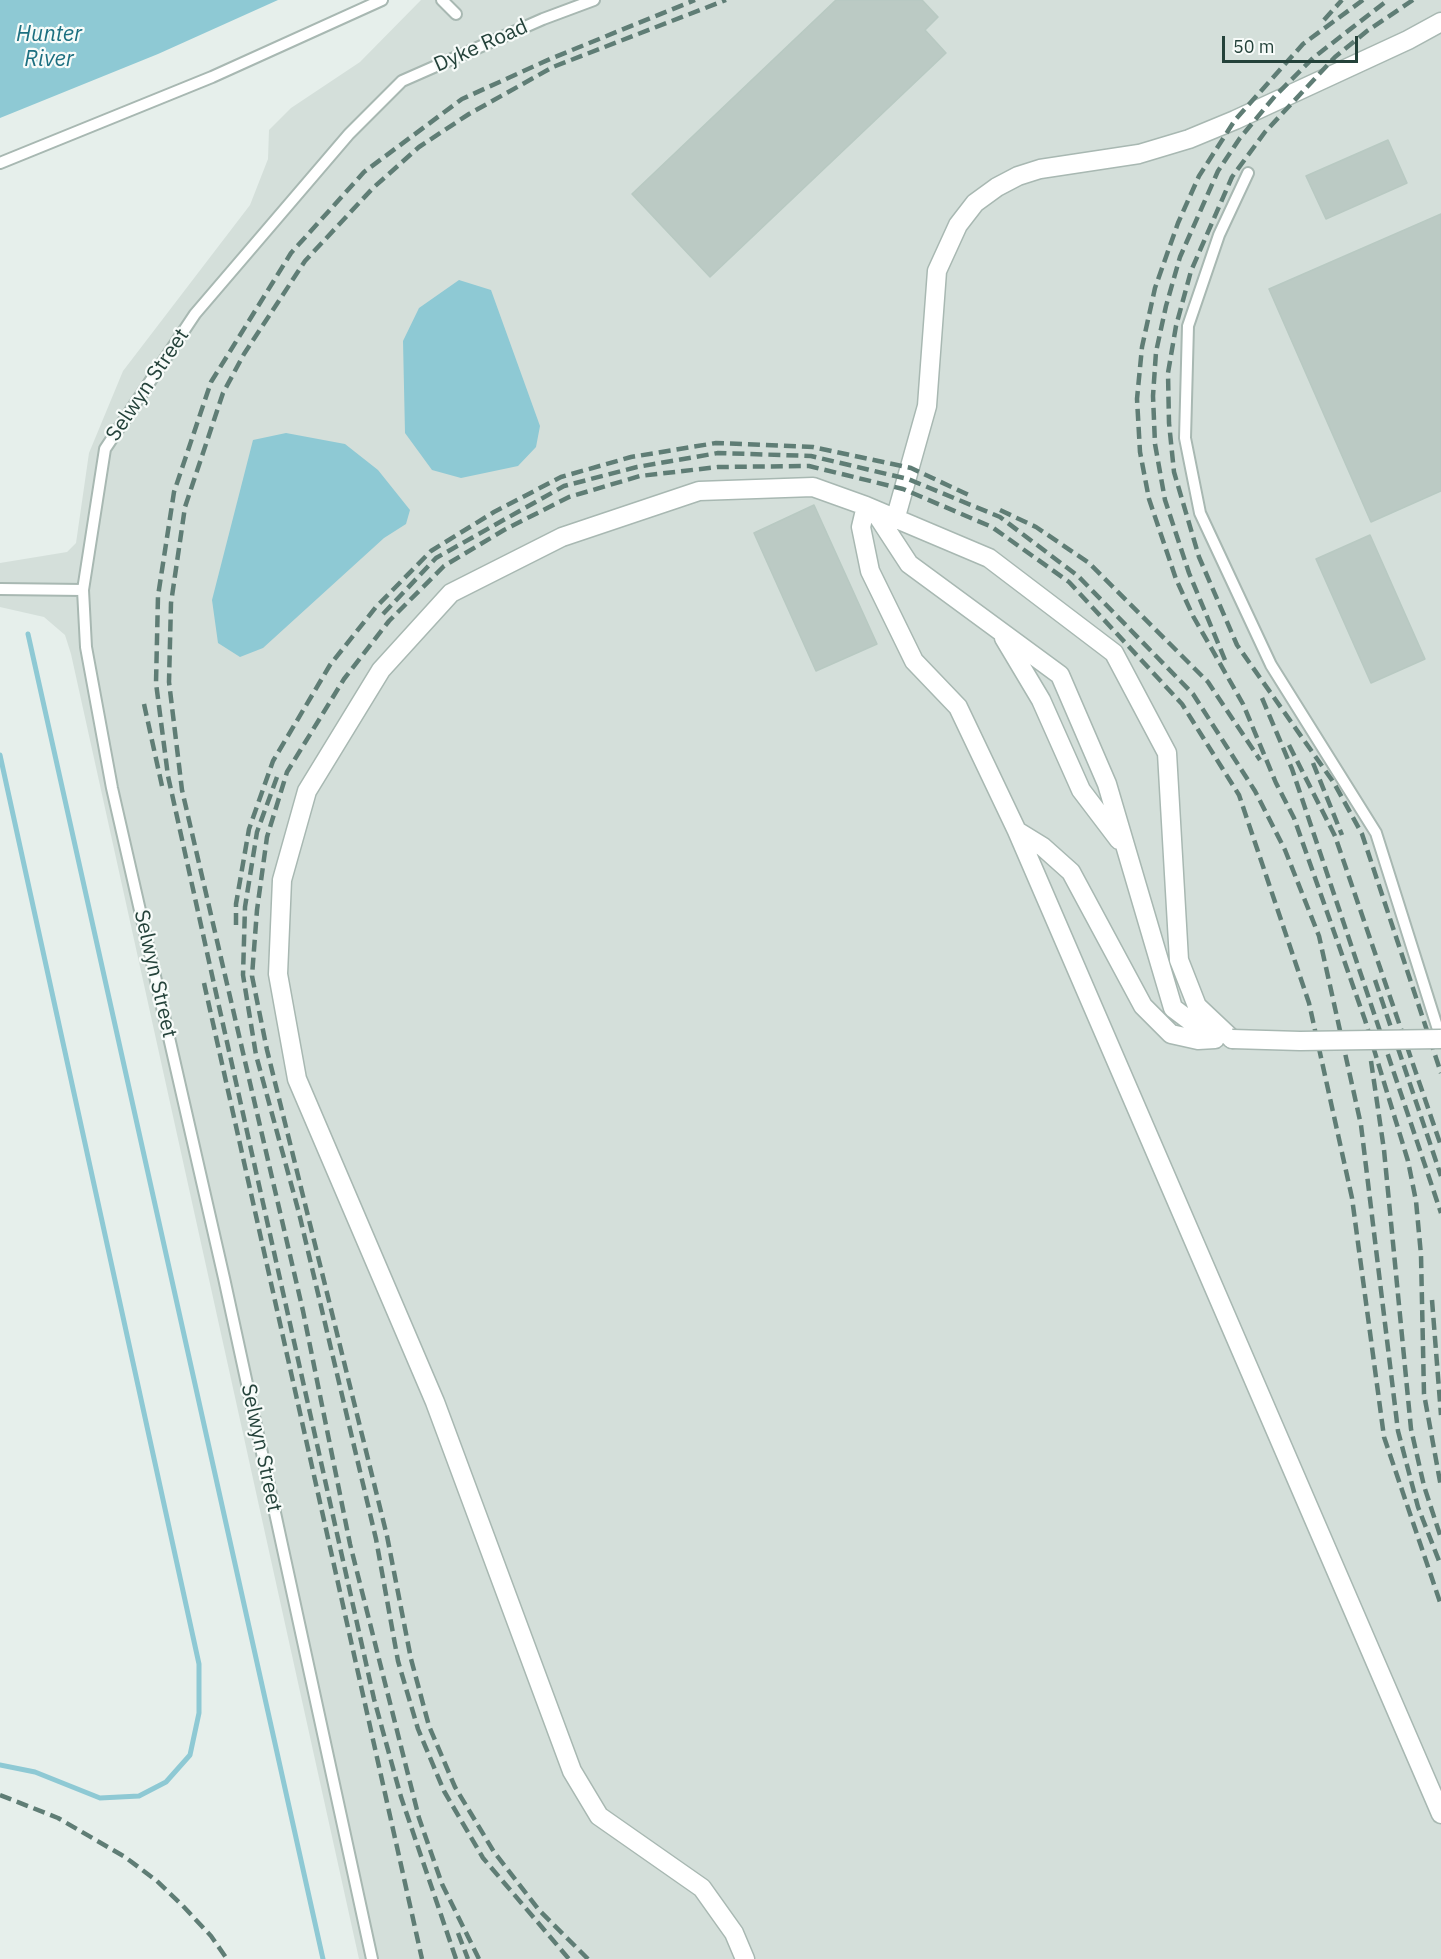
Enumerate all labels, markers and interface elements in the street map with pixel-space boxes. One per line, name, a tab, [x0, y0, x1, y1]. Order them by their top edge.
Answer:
street label: Dyke Road	[430, 14, 532, 78]
water label: Hunter River	[16, 22, 82, 74]
scale bar	[1225, 24, 1362, 62]
text: 50 m	[1233, 35, 1275, 58]
street label: Selwyn Street	[101, 324, 195, 446]
street label: Selwyn Street	[128, 908, 182, 1040]
street label: Selwyn Street	[235, 1382, 287, 1514]

